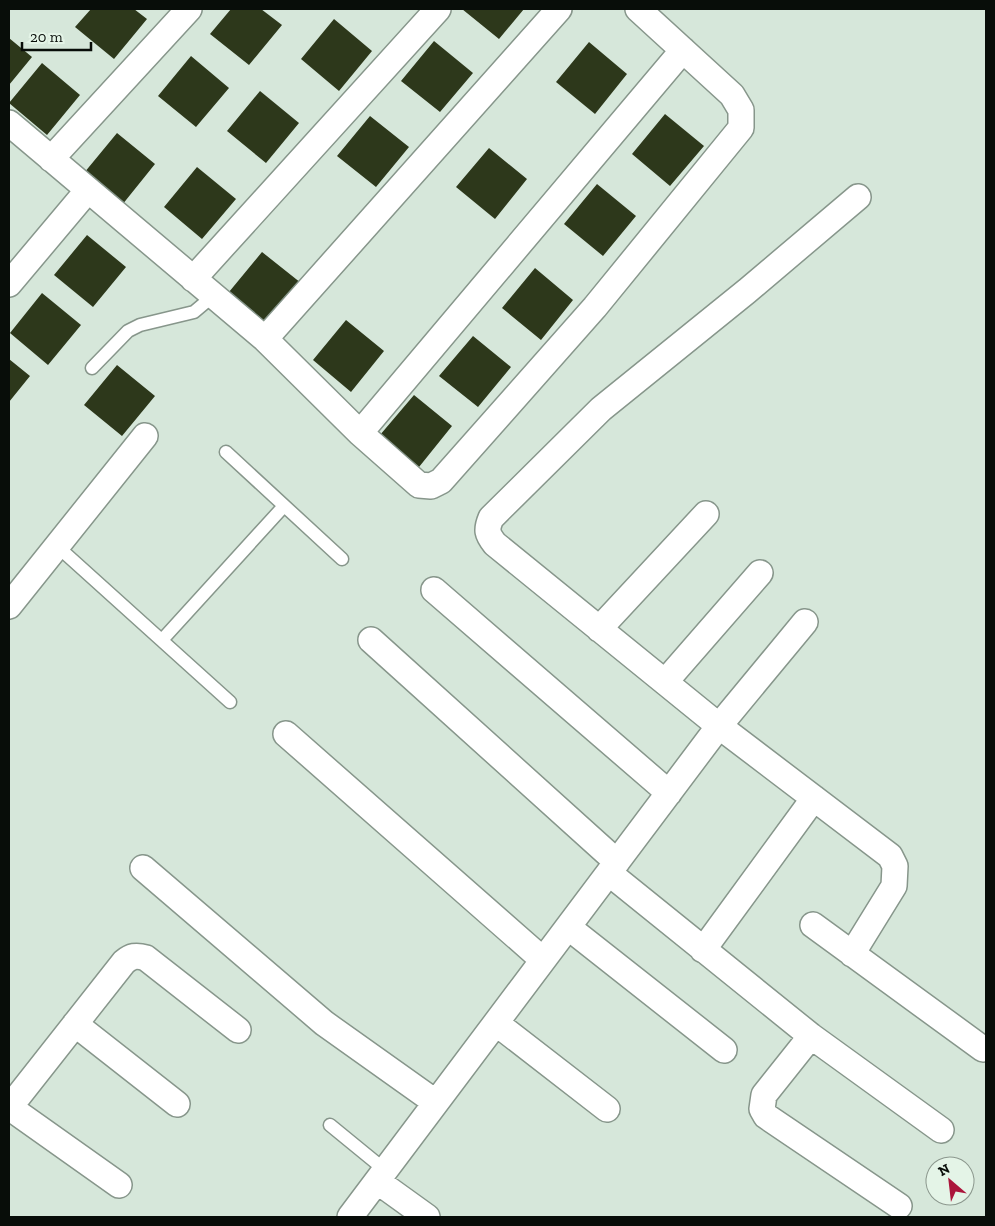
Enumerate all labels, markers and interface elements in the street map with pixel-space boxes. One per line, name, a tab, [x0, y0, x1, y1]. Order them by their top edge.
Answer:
scale bar	[22, 20, 91, 52]
text: 20 m	[30, 28, 63, 46]
north arrow	[925, 1156, 975, 1206]
text: N	[935, 1160, 953, 1180]

